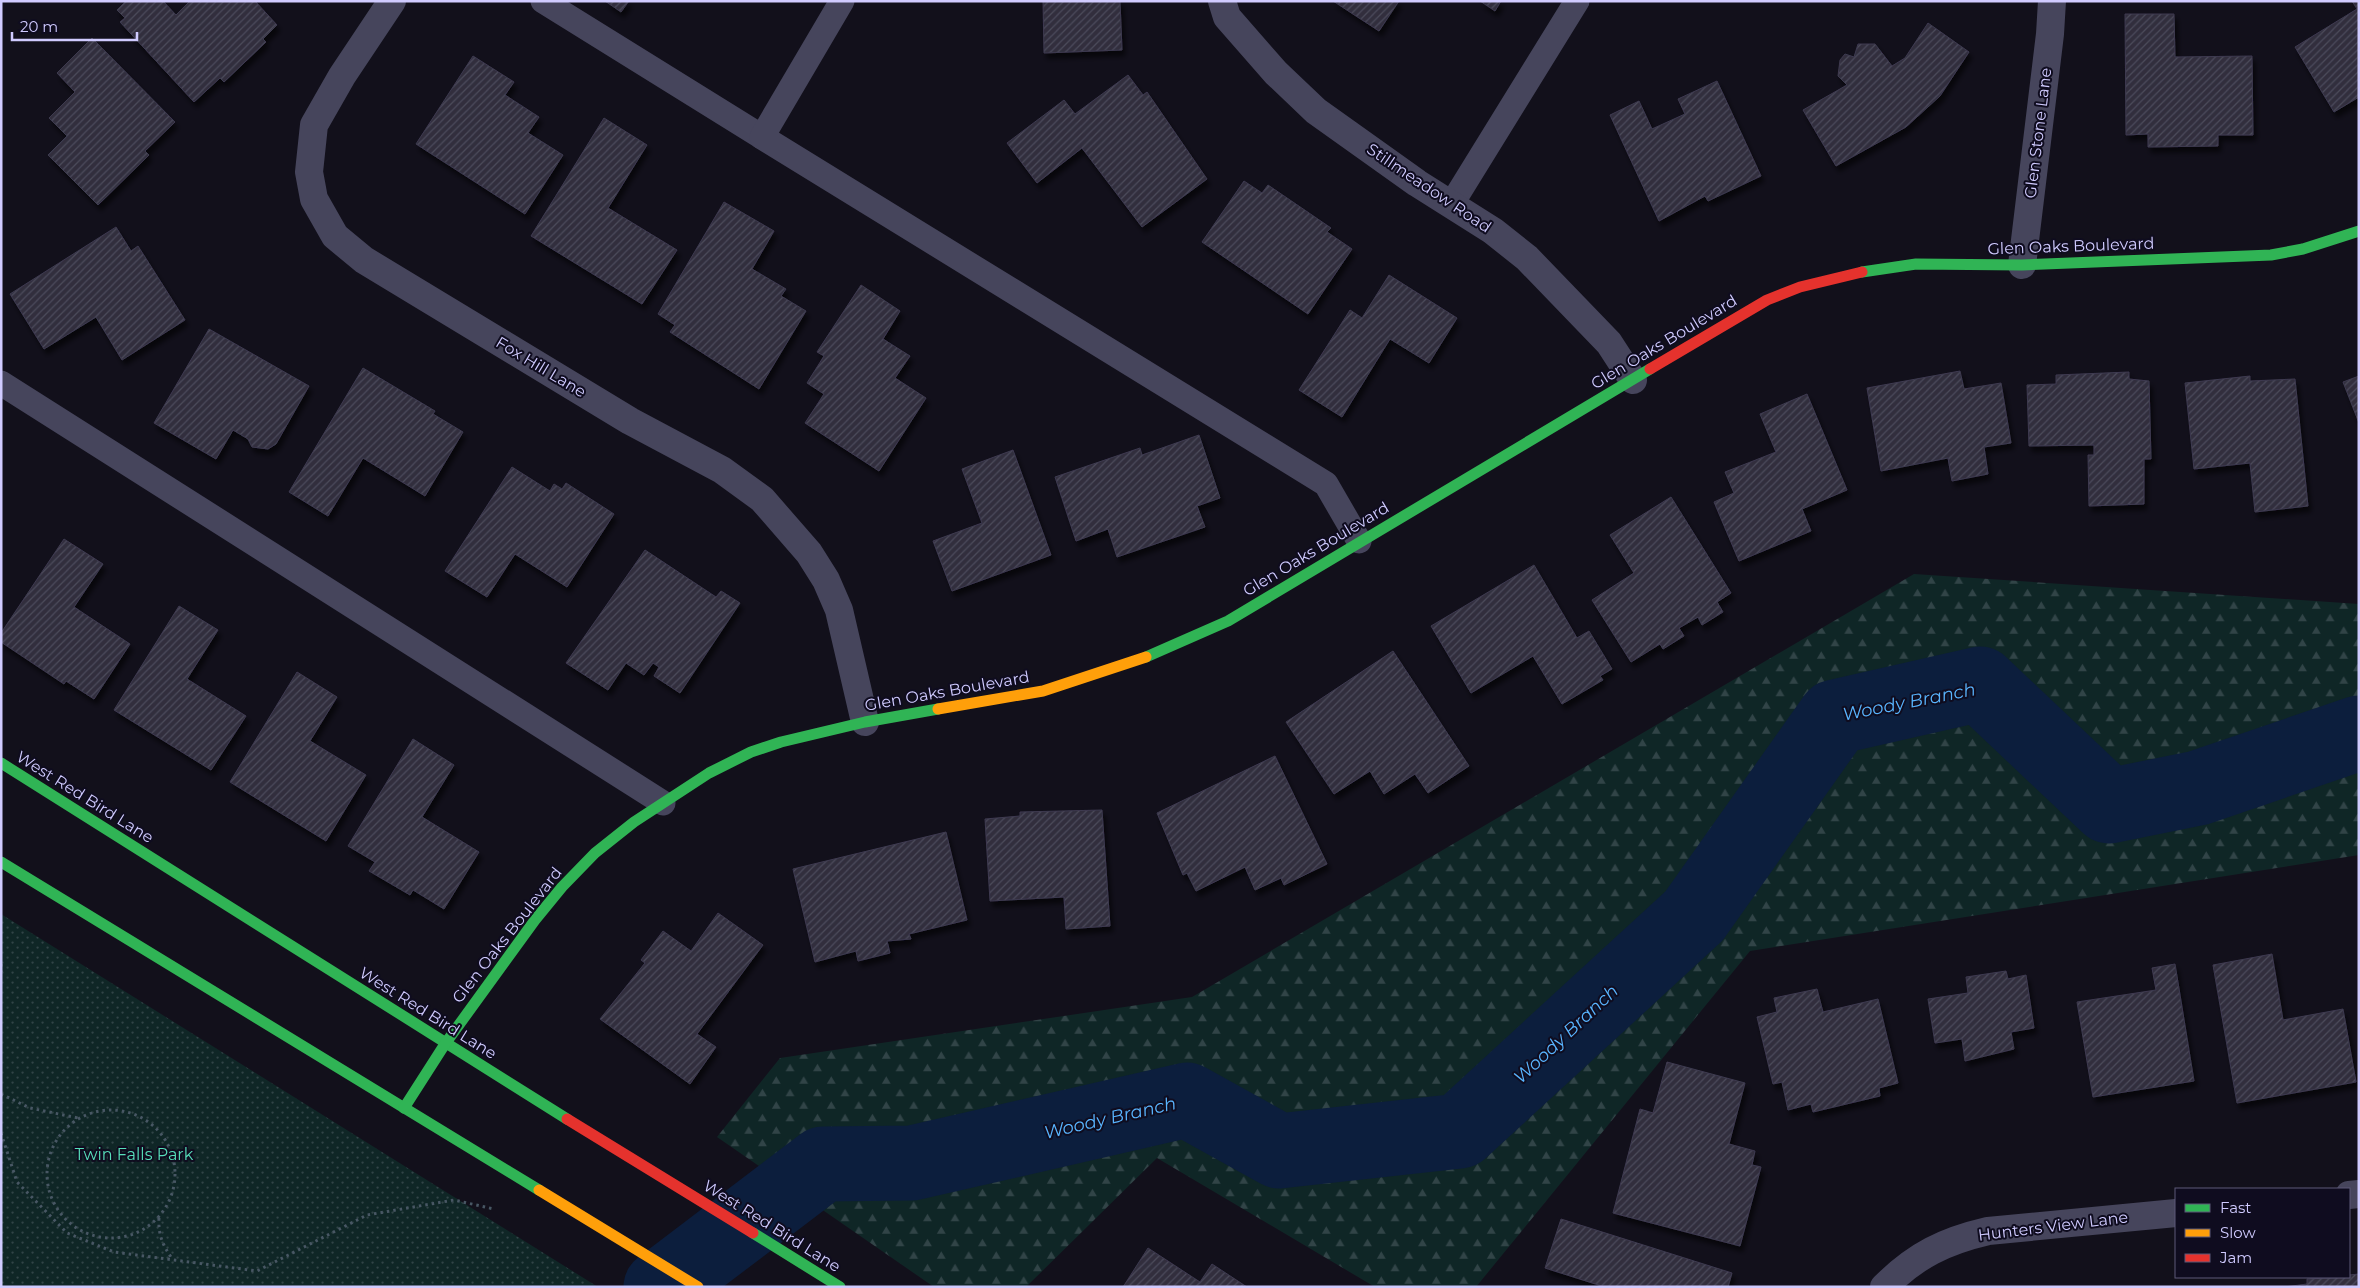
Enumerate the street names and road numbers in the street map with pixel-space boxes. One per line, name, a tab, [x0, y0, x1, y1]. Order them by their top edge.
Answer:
street label: Glen Stone Lane	[2021, 67, 2055, 199]
street label: Stillmeadow Road	[1363, 139, 1495, 237]
street label: Glen Oaks Boulevard	[1987, 234, 2155, 258]
street label: Glen Oaks Boulevard	[1588, 291, 1740, 393]
street label: Fox Hill Lane	[492, 333, 590, 401]
street label: Glen Oaks Boulevard	[1240, 498, 1392, 600]
street label: Glen Oaks Boulevard	[863, 667, 1031, 715]
street label: West Red Bird Lane	[13, 747, 157, 847]
street label: Glen Oaks Boulevard	[448, 863, 566, 1007]
street label: West Red Bird Lane	[356, 963, 500, 1063]
street label: West Red Bird Lane	[700, 1176, 844, 1276]
street label: Hunters View Lane	[1977, 1207, 2129, 1245]

